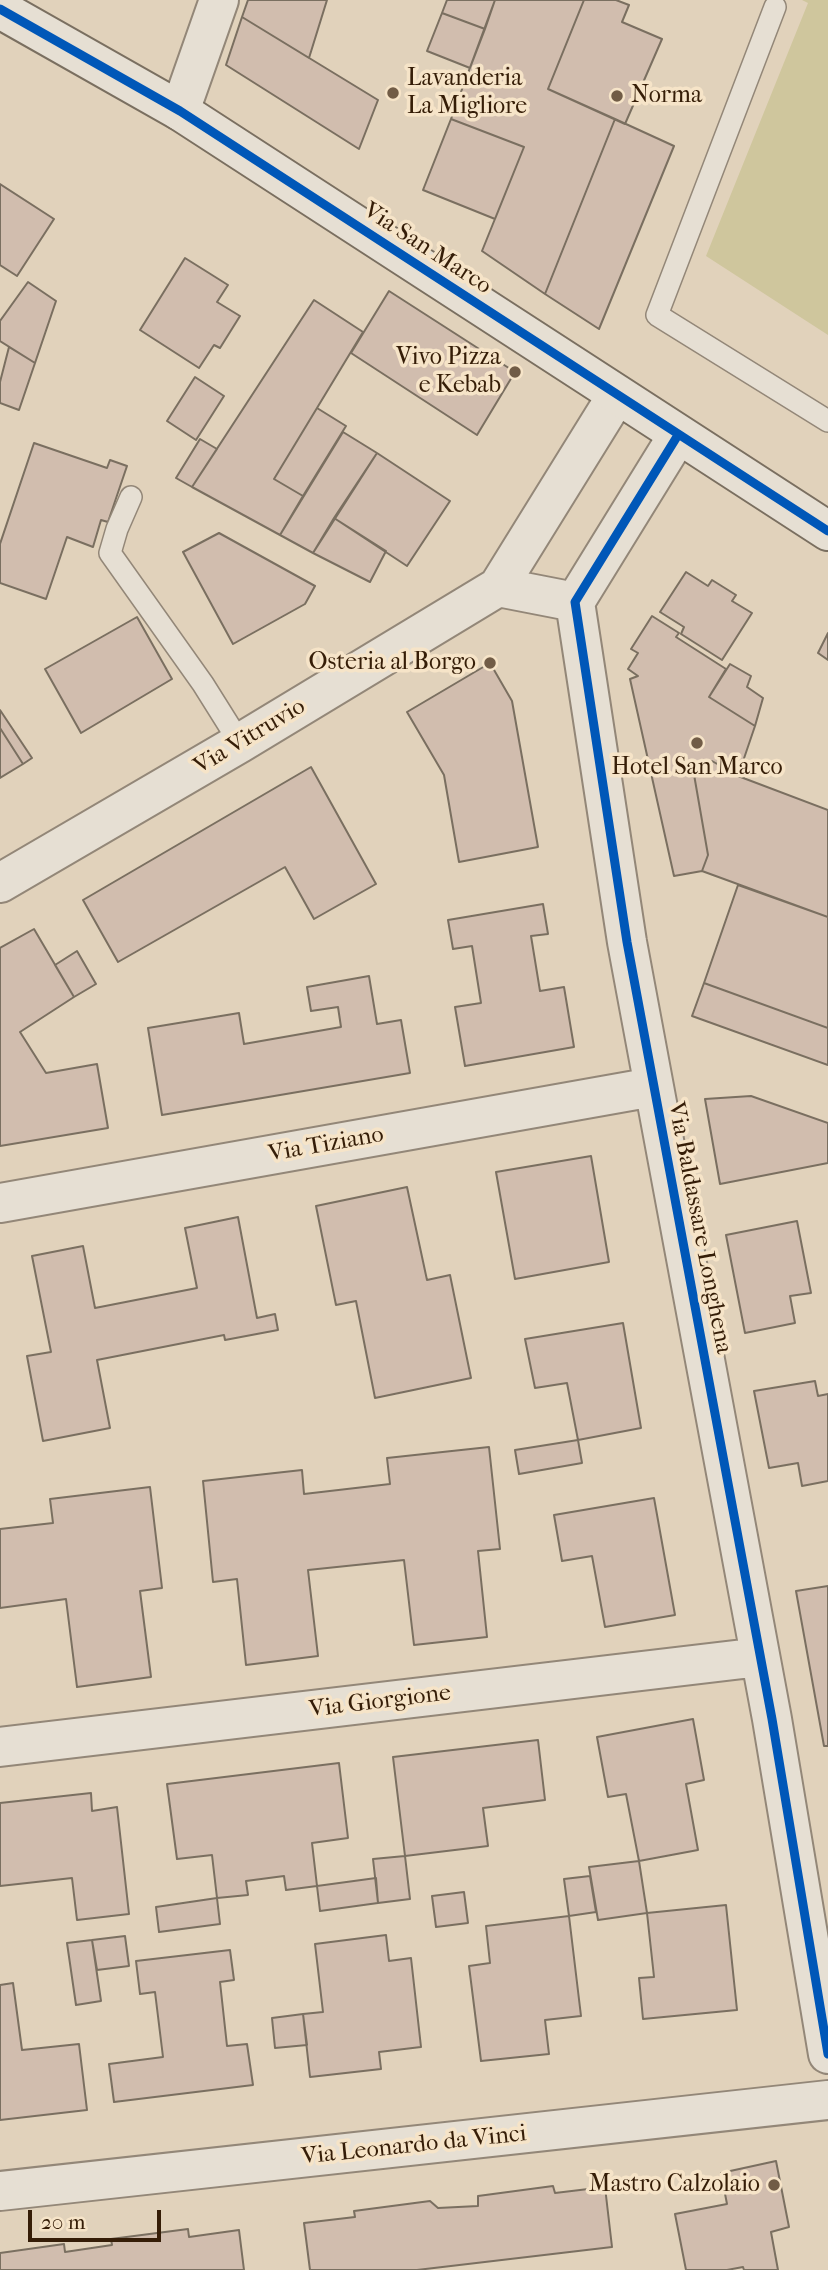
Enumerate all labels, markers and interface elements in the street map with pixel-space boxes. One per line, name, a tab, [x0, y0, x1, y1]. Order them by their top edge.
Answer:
place label: Lavanderia La Migliore	[407, 65, 527, 121]
place label: Norma	[631, 82, 702, 110]
marker: Lavanderia La Migliore	[385, 85, 401, 101]
marker: Norma	[609, 88, 625, 104]
street label: Via San Marco	[357, 197, 497, 301]
place label: Vivo Pizza e Kebab	[396, 344, 501, 400]
marker: Vivo Pizza e Kebab	[507, 364, 523, 380]
place label: Osteria al Borgo	[309, 649, 476, 677]
marker: Osteria al Borgo	[482, 655, 498, 671]
street label: Via Vitruvio	[189, 693, 311, 781]
marker: Hotel San Marco	[689, 735, 705, 751]
place label: Hotel San Marco	[611, 754, 783, 782]
street label: Via Baldassare Longhena	[660, 1100, 738, 1356]
street label: Via Tiziano	[266, 1121, 386, 1169]
street label: Via Giorgione	[308, 1679, 452, 1725]
street label: Via Leonardo da Vinci	[300, 2120, 528, 2172]
place label: Mastro Calzolaio	[589, 2171, 760, 2199]
marker: Mastro Calzolaio	[766, 2177, 782, 2193]
scale bar	[32, 2196, 164, 2240]
text: 20 m	[41, 2210, 85, 2234]

